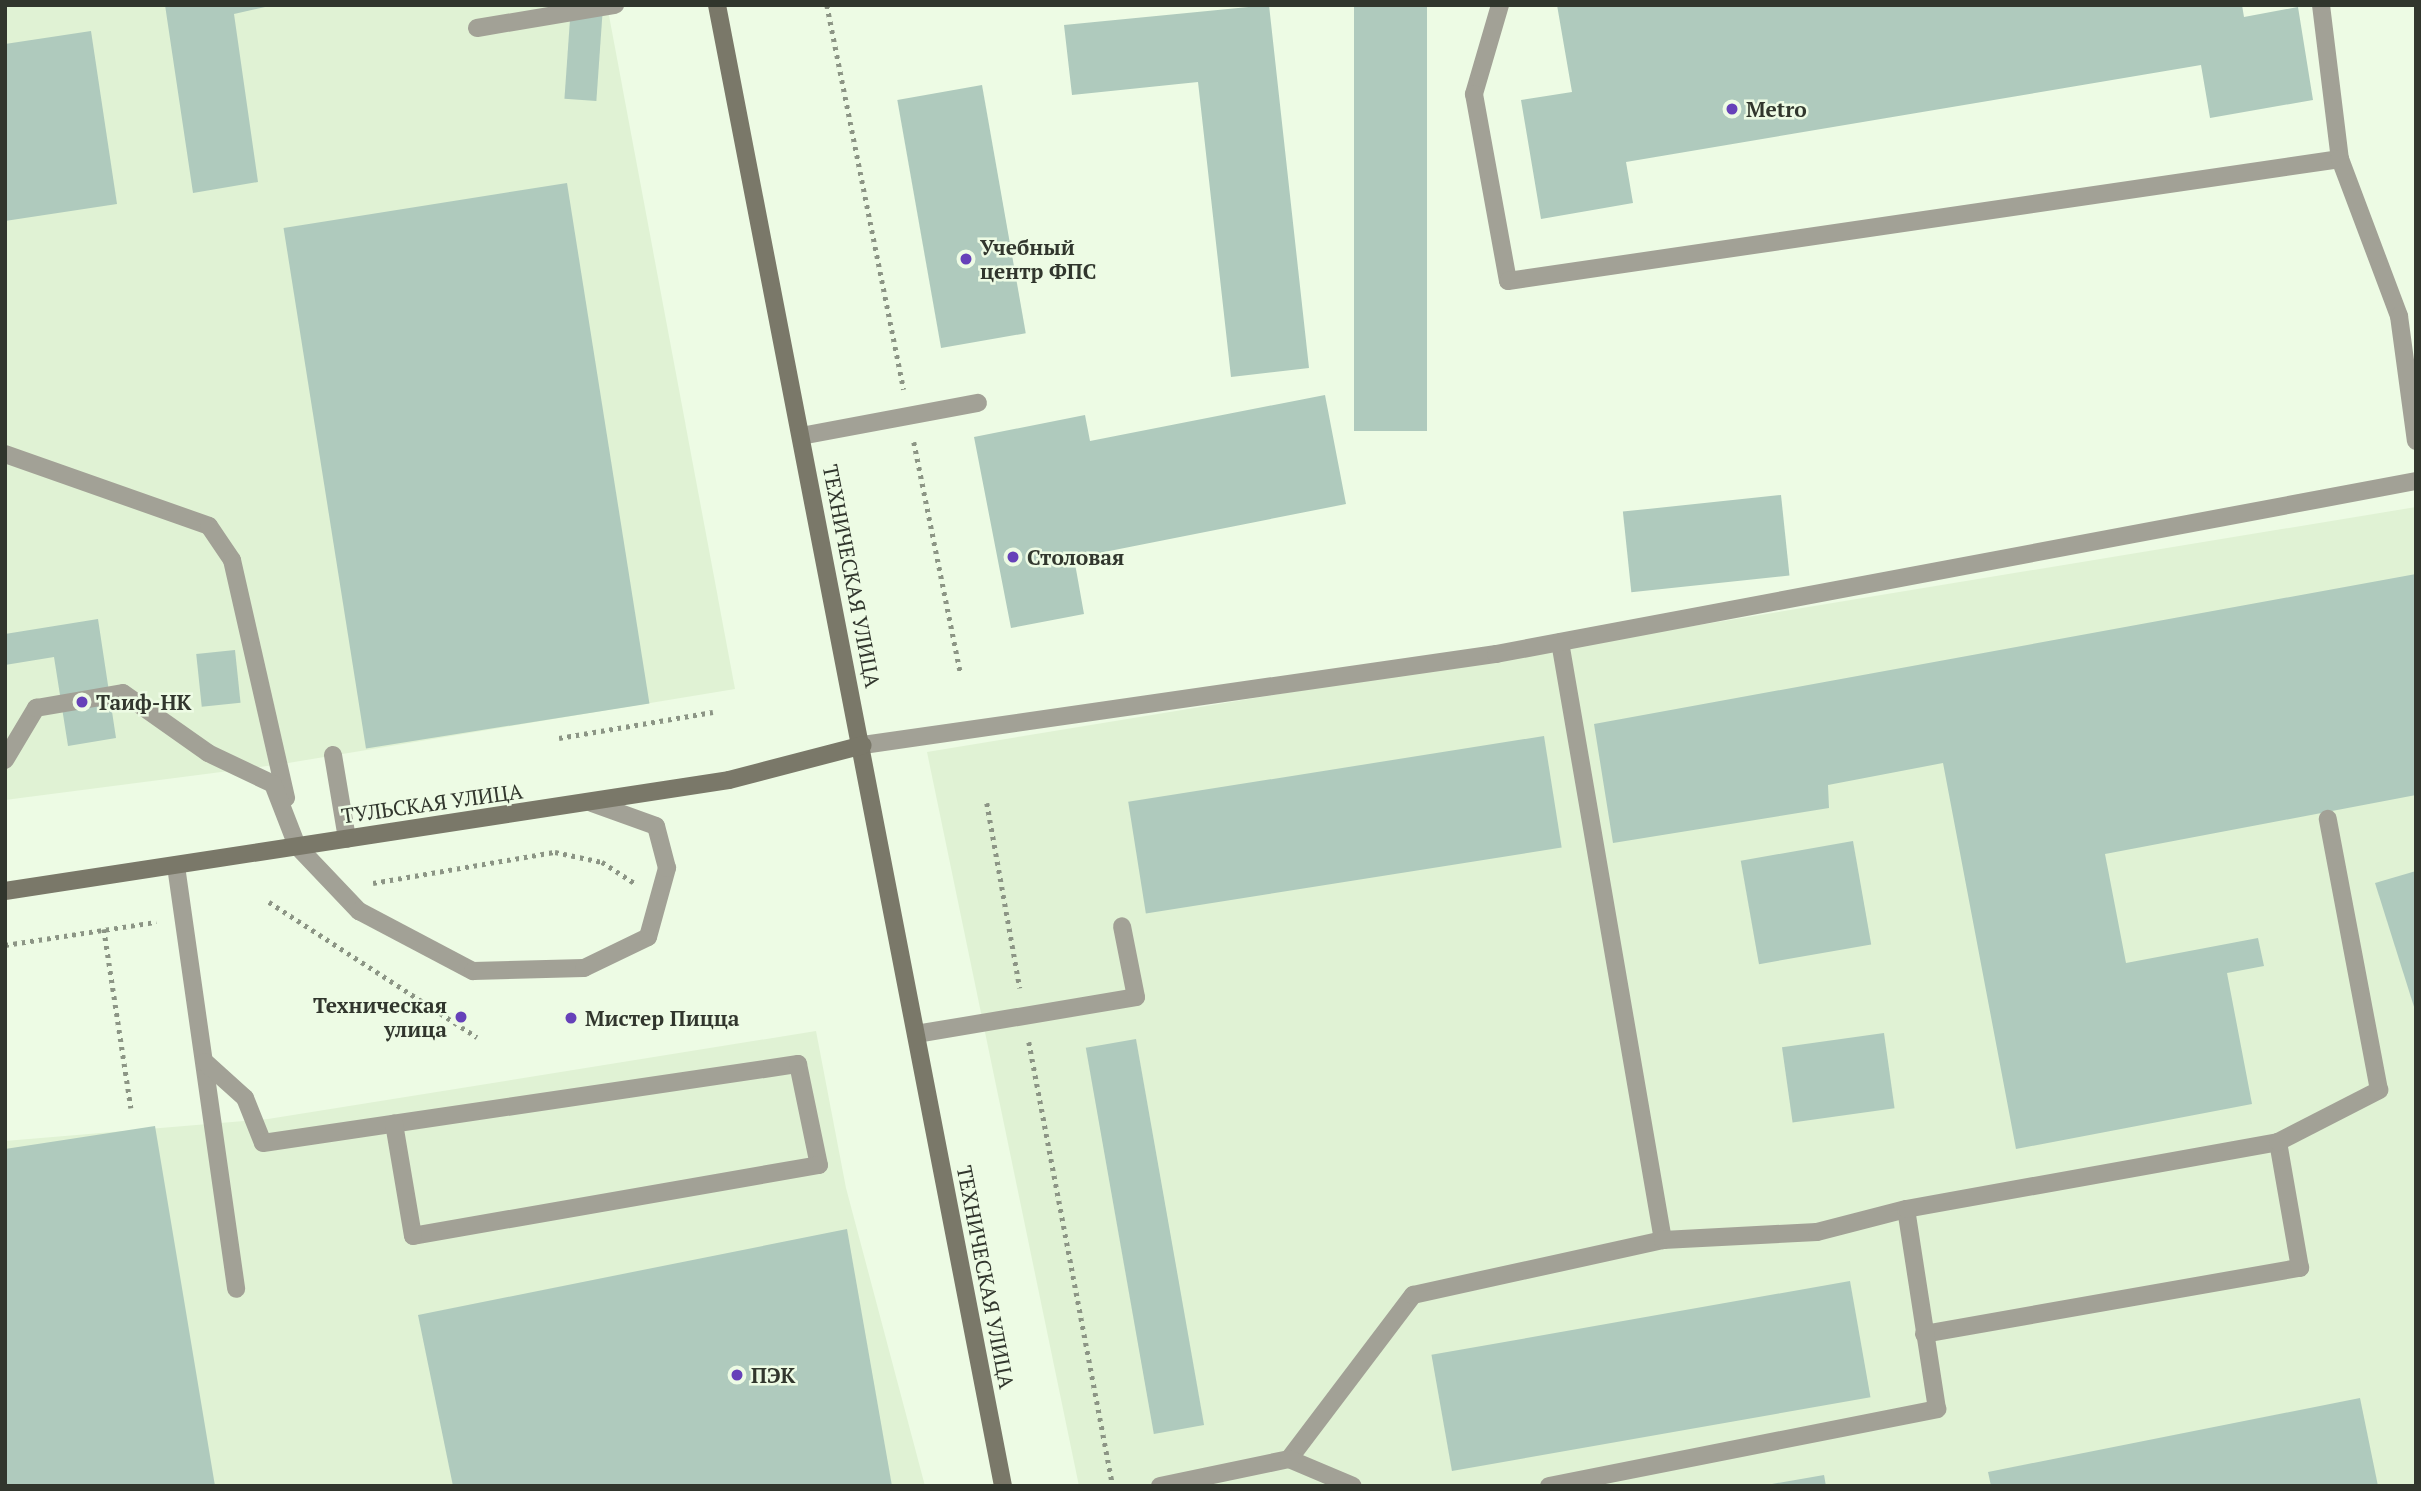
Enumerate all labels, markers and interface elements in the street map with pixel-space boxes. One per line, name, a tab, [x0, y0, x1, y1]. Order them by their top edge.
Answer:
place label: Metro	[1746, 96, 1807, 122]
marker: Metro	[1724, 101, 1740, 117]
place label: Учебный центр ФПС	[980, 234, 1096, 284]
marker: Учебный центр ФПС	[958, 251, 974, 267]
street label: ТЕХНИЧЕСКАЯ УЛИЦА	[818, 462, 886, 690]
place label: Столовая	[1027, 544, 1124, 570]
marker: Столовая	[1005, 549, 1021, 565]
place label: Таиф-НК	[96, 689, 191, 715]
marker: Таиф-НК	[74, 694, 90, 710]
street label: ТУЛЬСКАЯ УЛИЦА	[339, 778, 525, 828]
place label: Техническая улица	[313, 992, 447, 1042]
place label: Мистер Пицца	[585, 1005, 739, 1031]
marker: Техническая улица	[453, 1009, 469, 1025]
marker: Мистер Пицца	[563, 1010, 579, 1026]
street label: ТЕХНИЧЕСКАЯ УЛИЦА	[952, 1163, 1020, 1391]
place label: ПЭК	[751, 1362, 795, 1388]
marker: ПЭК	[729, 1367, 745, 1383]

